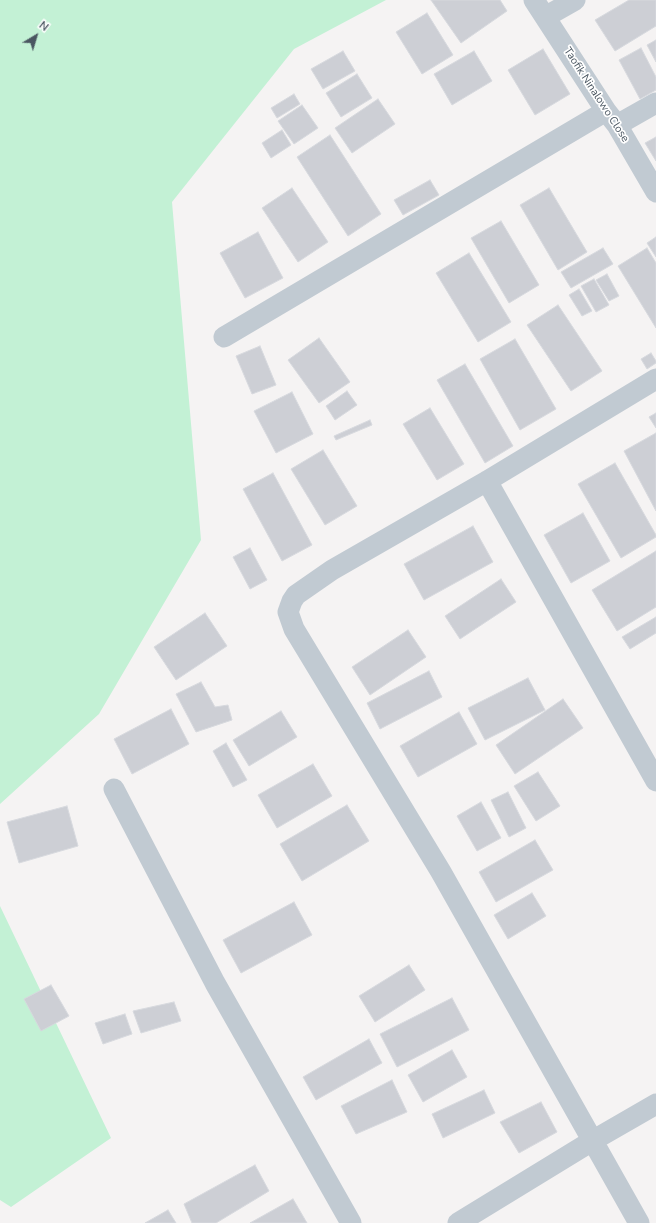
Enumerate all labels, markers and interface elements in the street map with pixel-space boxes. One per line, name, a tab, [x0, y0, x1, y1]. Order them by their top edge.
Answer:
north arrow	[16, 16, 56, 56]
text: N	[36, 18, 52, 35]
street label: Taofik Ninalowo Close	[560, 45, 632, 145]

